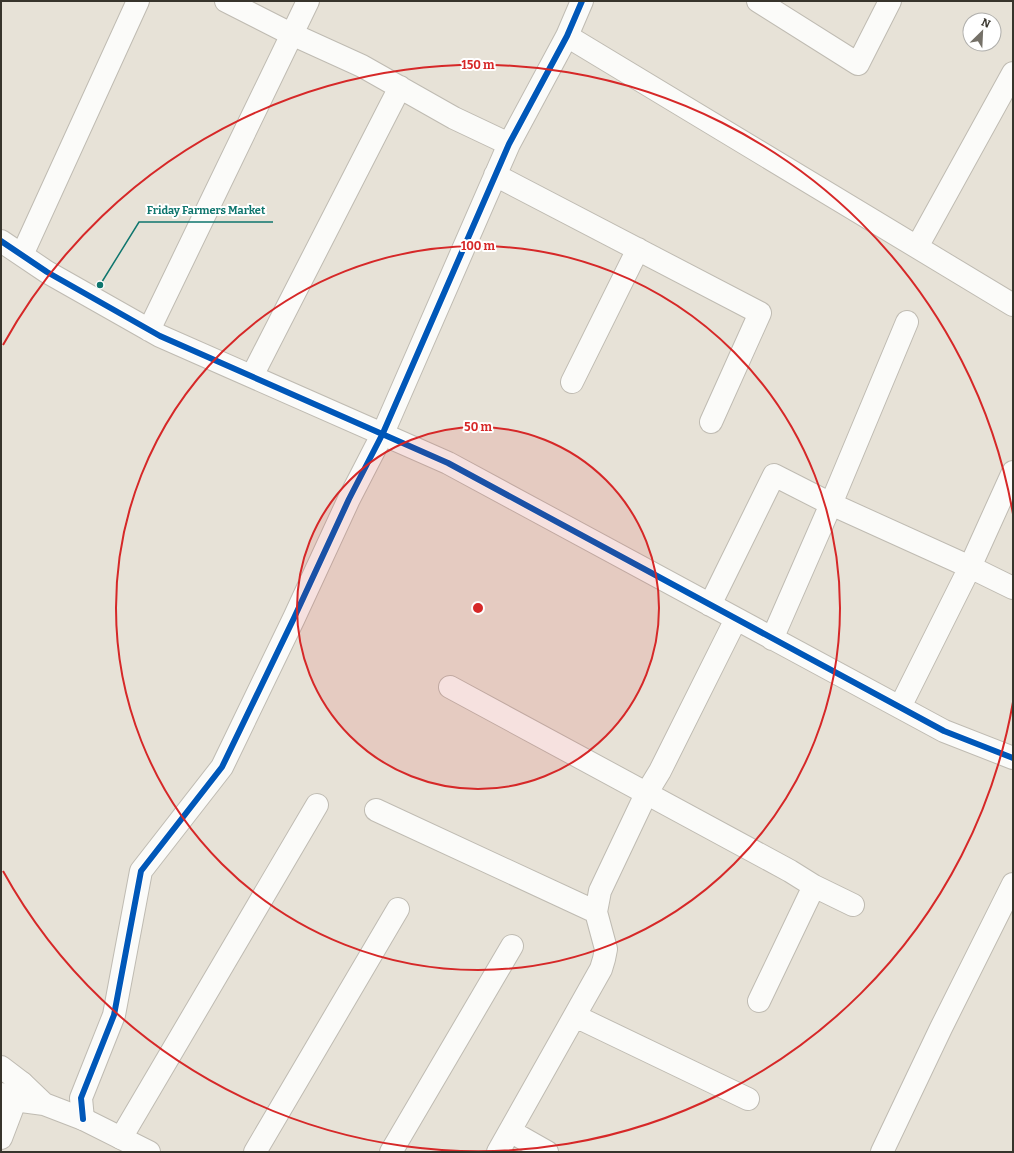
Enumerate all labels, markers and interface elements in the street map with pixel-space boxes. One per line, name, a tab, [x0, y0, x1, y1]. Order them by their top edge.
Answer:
north arrow	[962, 12, 1002, 52]
text: N	[979, 16, 993, 31]
text: 150 m	[462, 58, 495, 72]
callout: Friday Farmers Market	[139, 199, 273, 222]
text: Friday Farmers Market	[147, 204, 266, 217]
text: 100 m	[461, 239, 496, 253]
text: 50 m	[464, 420, 492, 434]
centre of rings	[471, 601, 485, 615]

